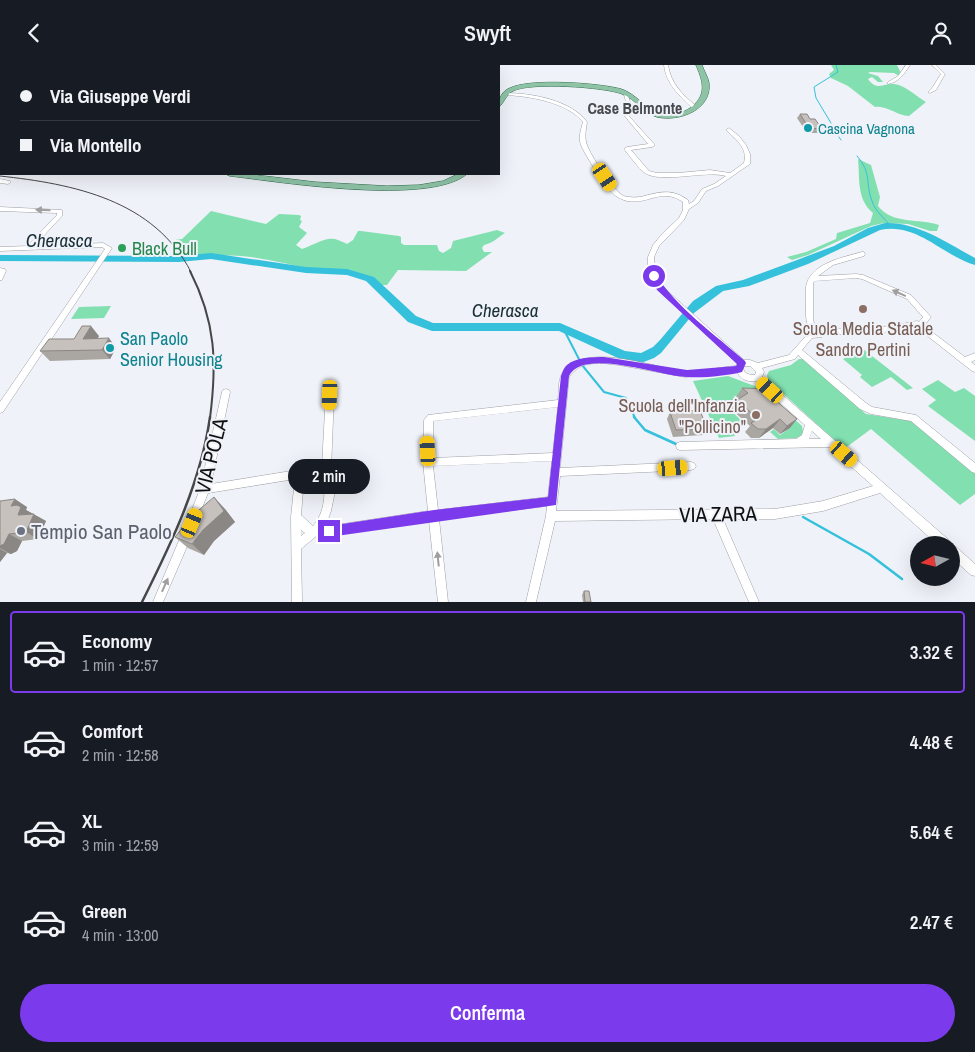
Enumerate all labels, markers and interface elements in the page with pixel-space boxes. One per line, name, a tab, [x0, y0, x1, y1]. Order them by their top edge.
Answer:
text: Swyft	[464, 18, 511, 48]
icon: back	[20, 19, 48, 47]
icon: person	[927, 19, 955, 47]
text: Via Giuseppe Verdi	[50, 83, 191, 109]
district label: Case Belmonte	[588, 97, 682, 119]
place label: Cascina Vagnona	[818, 118, 915, 139]
marker: Cascina Vagnona	[802, 122, 814, 134]
text: Via Montello	[50, 132, 142, 158]
car	[590, 160, 619, 194]
one-way arrow	[35, 206, 51, 214]
water label: Cherasca	[26, 227, 93, 253]
place label: Black Bull	[132, 236, 197, 261]
marker: Black Bull	[116, 242, 128, 254]
route start	[643, 265, 665, 287]
one-way arrow	[892, 289, 906, 297]
water label: Cherasca	[472, 297, 539, 323]
marker: Scuola Media Statale Sandro Pertini	[857, 303, 869, 315]
place label: Scuola Media Statale Sandro Pertini	[793, 316, 933, 362]
place label: San Paolo Senior Housing	[120, 326, 223, 372]
marker: San Paolo Senior Housing	[104, 342, 116, 354]
car	[753, 374, 786, 406]
car	[321, 380, 338, 410]
place label: Scuola dell'Infanzia "Pollicino"	[618, 393, 746, 439]
marker: Scuola dell'Infanzia "Pollicino"	[750, 409, 762, 421]
street label: VIA POLA	[188, 414, 235, 497]
car	[419, 436, 436, 466]
car	[827, 438, 860, 470]
callout: 2 min	[288, 459, 370, 493]
car	[657, 459, 688, 477]
text: 2 min	[312, 465, 346, 487]
street label: VIA ZARA	[679, 499, 758, 529]
car	[179, 506, 204, 540]
place label: Tempio San Paolo	[31, 517, 172, 546]
route end	[318, 520, 340, 542]
marker: Tempio San Paolo	[15, 525, 27, 537]
north arrow	[910, 536, 960, 586]
map controls	[910, 536, 960, 586]
one-way arrow	[434, 550, 442, 566]
one-way arrow	[162, 578, 170, 592]
text: Economy	[82, 628, 152, 654]
icon: car	[22, 630, 67, 675]
text: 3.32 €	[910, 639, 953, 665]
text: 1 min · 12:57	[82, 654, 159, 676]
text: Comfort	[82, 718, 143, 744]
icon: car	[22, 720, 67, 765]
text: 4.48 €	[910, 729, 953, 755]
text: 2 min · 12:58	[82, 744, 159, 766]
text: XL	[82, 808, 102, 834]
icon: car	[22, 810, 67, 855]
text: 5.64 €	[910, 819, 953, 845]
text: 3 min · 12:59	[82, 834, 159, 856]
text: Green	[82, 898, 127, 924]
icon: car	[22, 900, 67, 945]
text: 2.47 €	[910, 909, 953, 935]
text: 4 min · 13:00	[82, 924, 159, 946]
button: Conferma	[20, 984, 955, 1042]

